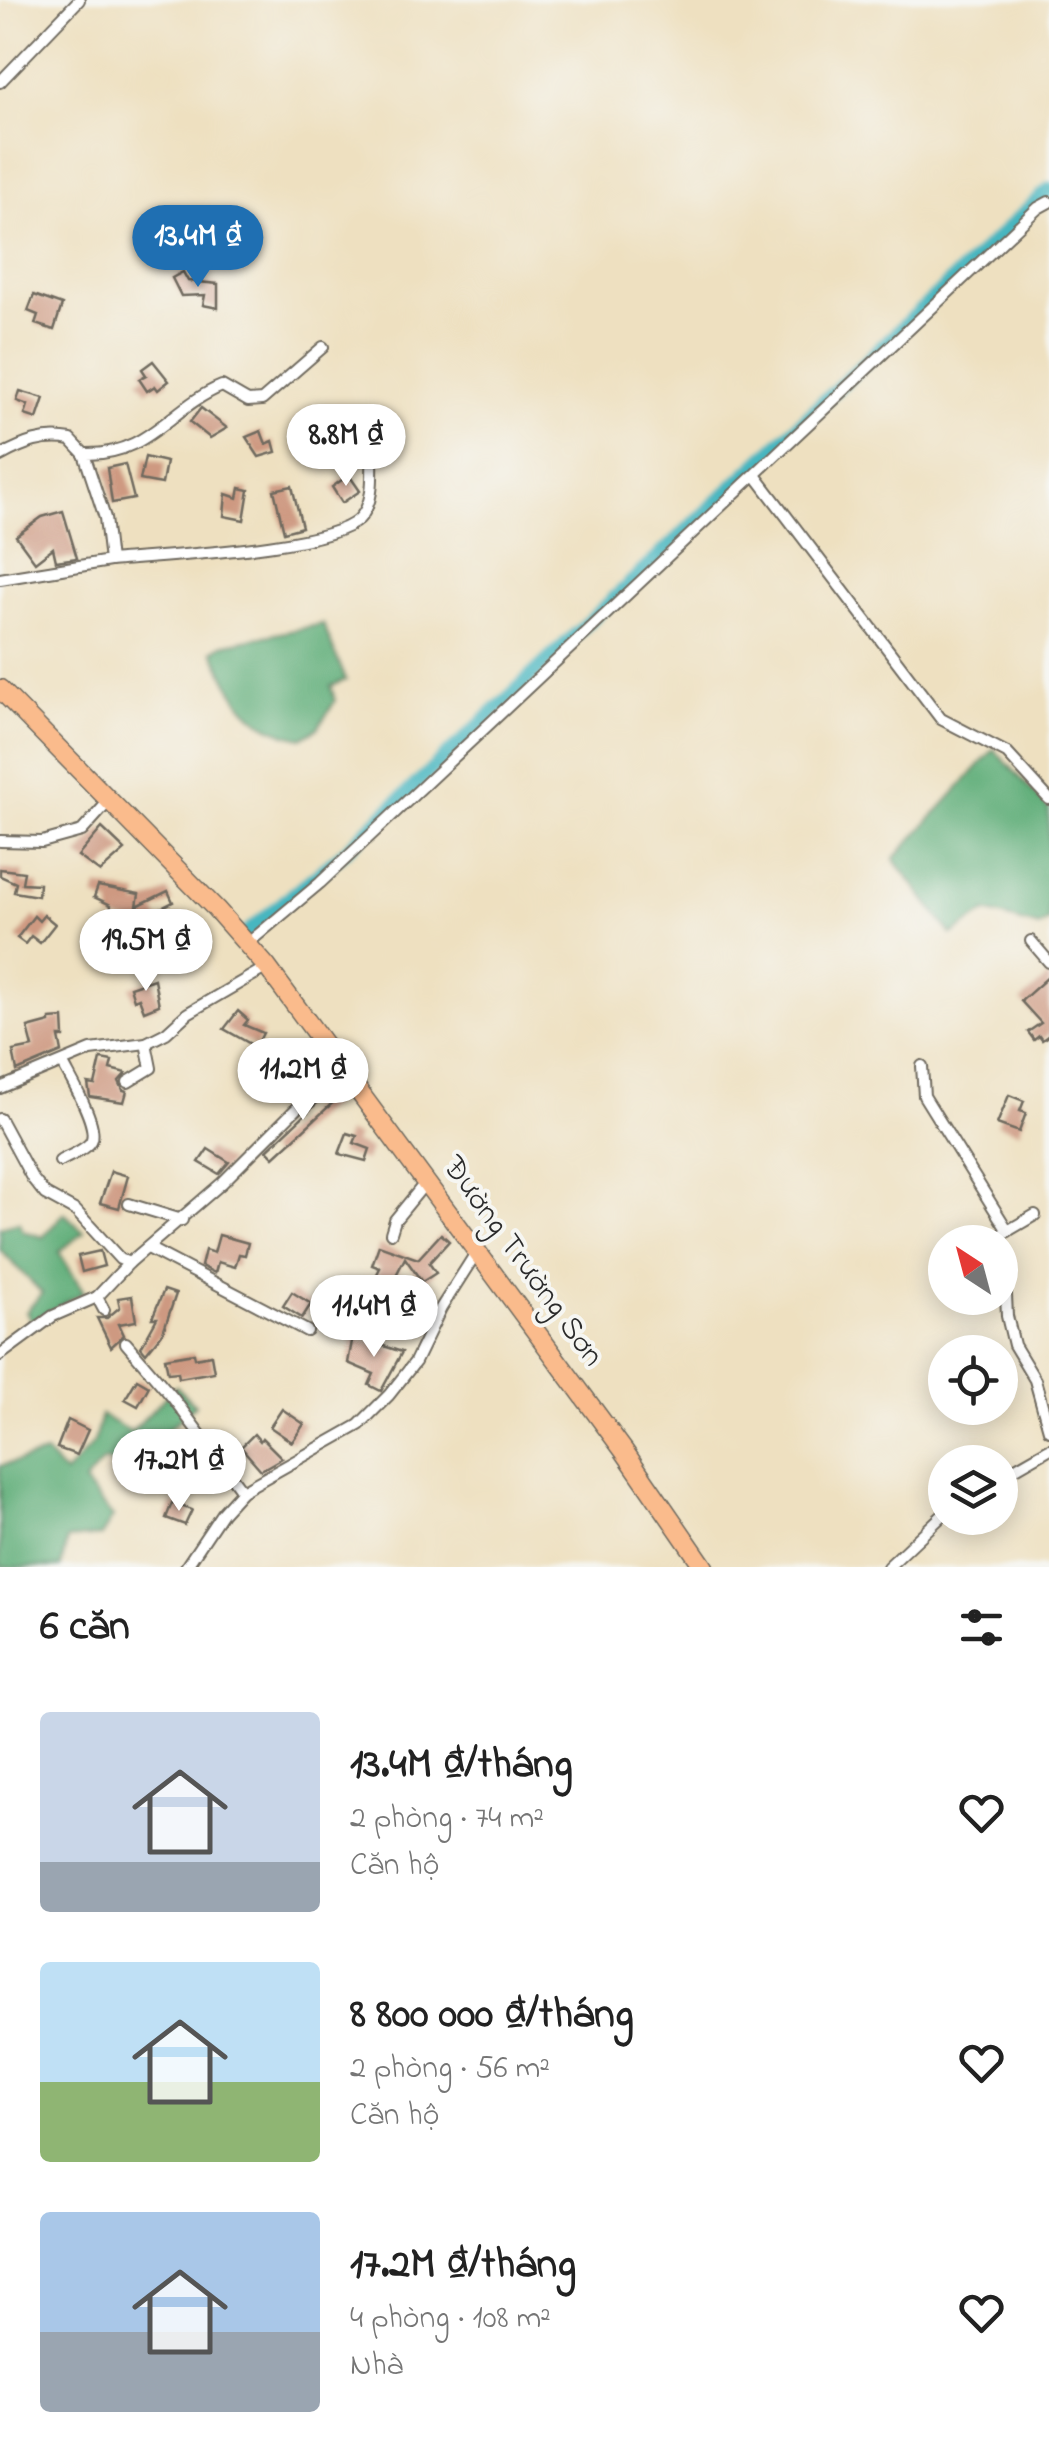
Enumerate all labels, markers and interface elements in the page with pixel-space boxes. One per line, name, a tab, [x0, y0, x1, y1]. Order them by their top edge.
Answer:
pin: 13.4M ₫	[106, 205, 290, 290]
text: 13.4M ₫	[154, 214, 242, 261]
pin: 8.8M ₫	[265, 404, 427, 489]
text: 8.8M ₫	[309, 413, 383, 460]
pin: 19.5M ₫	[54, 909, 238, 994]
text: 19.5M ₫	[102, 918, 190, 965]
pin: 11.2M ₫	[211, 1038, 395, 1123]
text: 11.2M ₫	[259, 1047, 347, 1094]
street label: Đường Trường Sơn	[429, 1146, 615, 1377]
north arrow	[928, 1225, 1018, 1315]
map controls	[928, 1225, 1018, 1535]
pin: 11.4M ₫	[282, 1275, 466, 1360]
text: 11.4M ₫	[332, 1284, 416, 1331]
button: locate	[928, 1335, 1018, 1425]
pin: 17.2M ₫	[87, 1429, 271, 1514]
text: 17.2M ₫	[134, 1438, 224, 1485]
button: layers	[928, 1445, 1018, 1535]
text: 6 căn	[40, 1597, 130, 1658]
icon: filters	[954, 1600, 1009, 1655]
text: 13.4M ₫/tháng	[350, 1735, 573, 1796]
icon: home	[120, 1752, 240, 1872]
icon: heart	[954, 1785, 1009, 1840]
text: 2 phòng · 74 m²	[350, 1796, 544, 1843]
text: Căn hộ	[350, 1843, 438, 1890]
text: 8 800 000 ₫/tháng	[350, 1985, 634, 2046]
icon: home	[120, 2002, 240, 2122]
icon: heart	[954, 2035, 1009, 2090]
text: 2 phòng · 56 m²	[350, 2046, 550, 2093]
text: Căn hộ	[350, 2093, 438, 2140]
text: 17.2M ₫/tháng	[350, 2235, 576, 2296]
icon: home	[120, 2252, 240, 2372]
icon: heart	[954, 2285, 1009, 2340]
text: 4 phòng · 108 m²	[350, 2296, 551, 2343]
text: Nhà	[350, 2343, 403, 2390]

